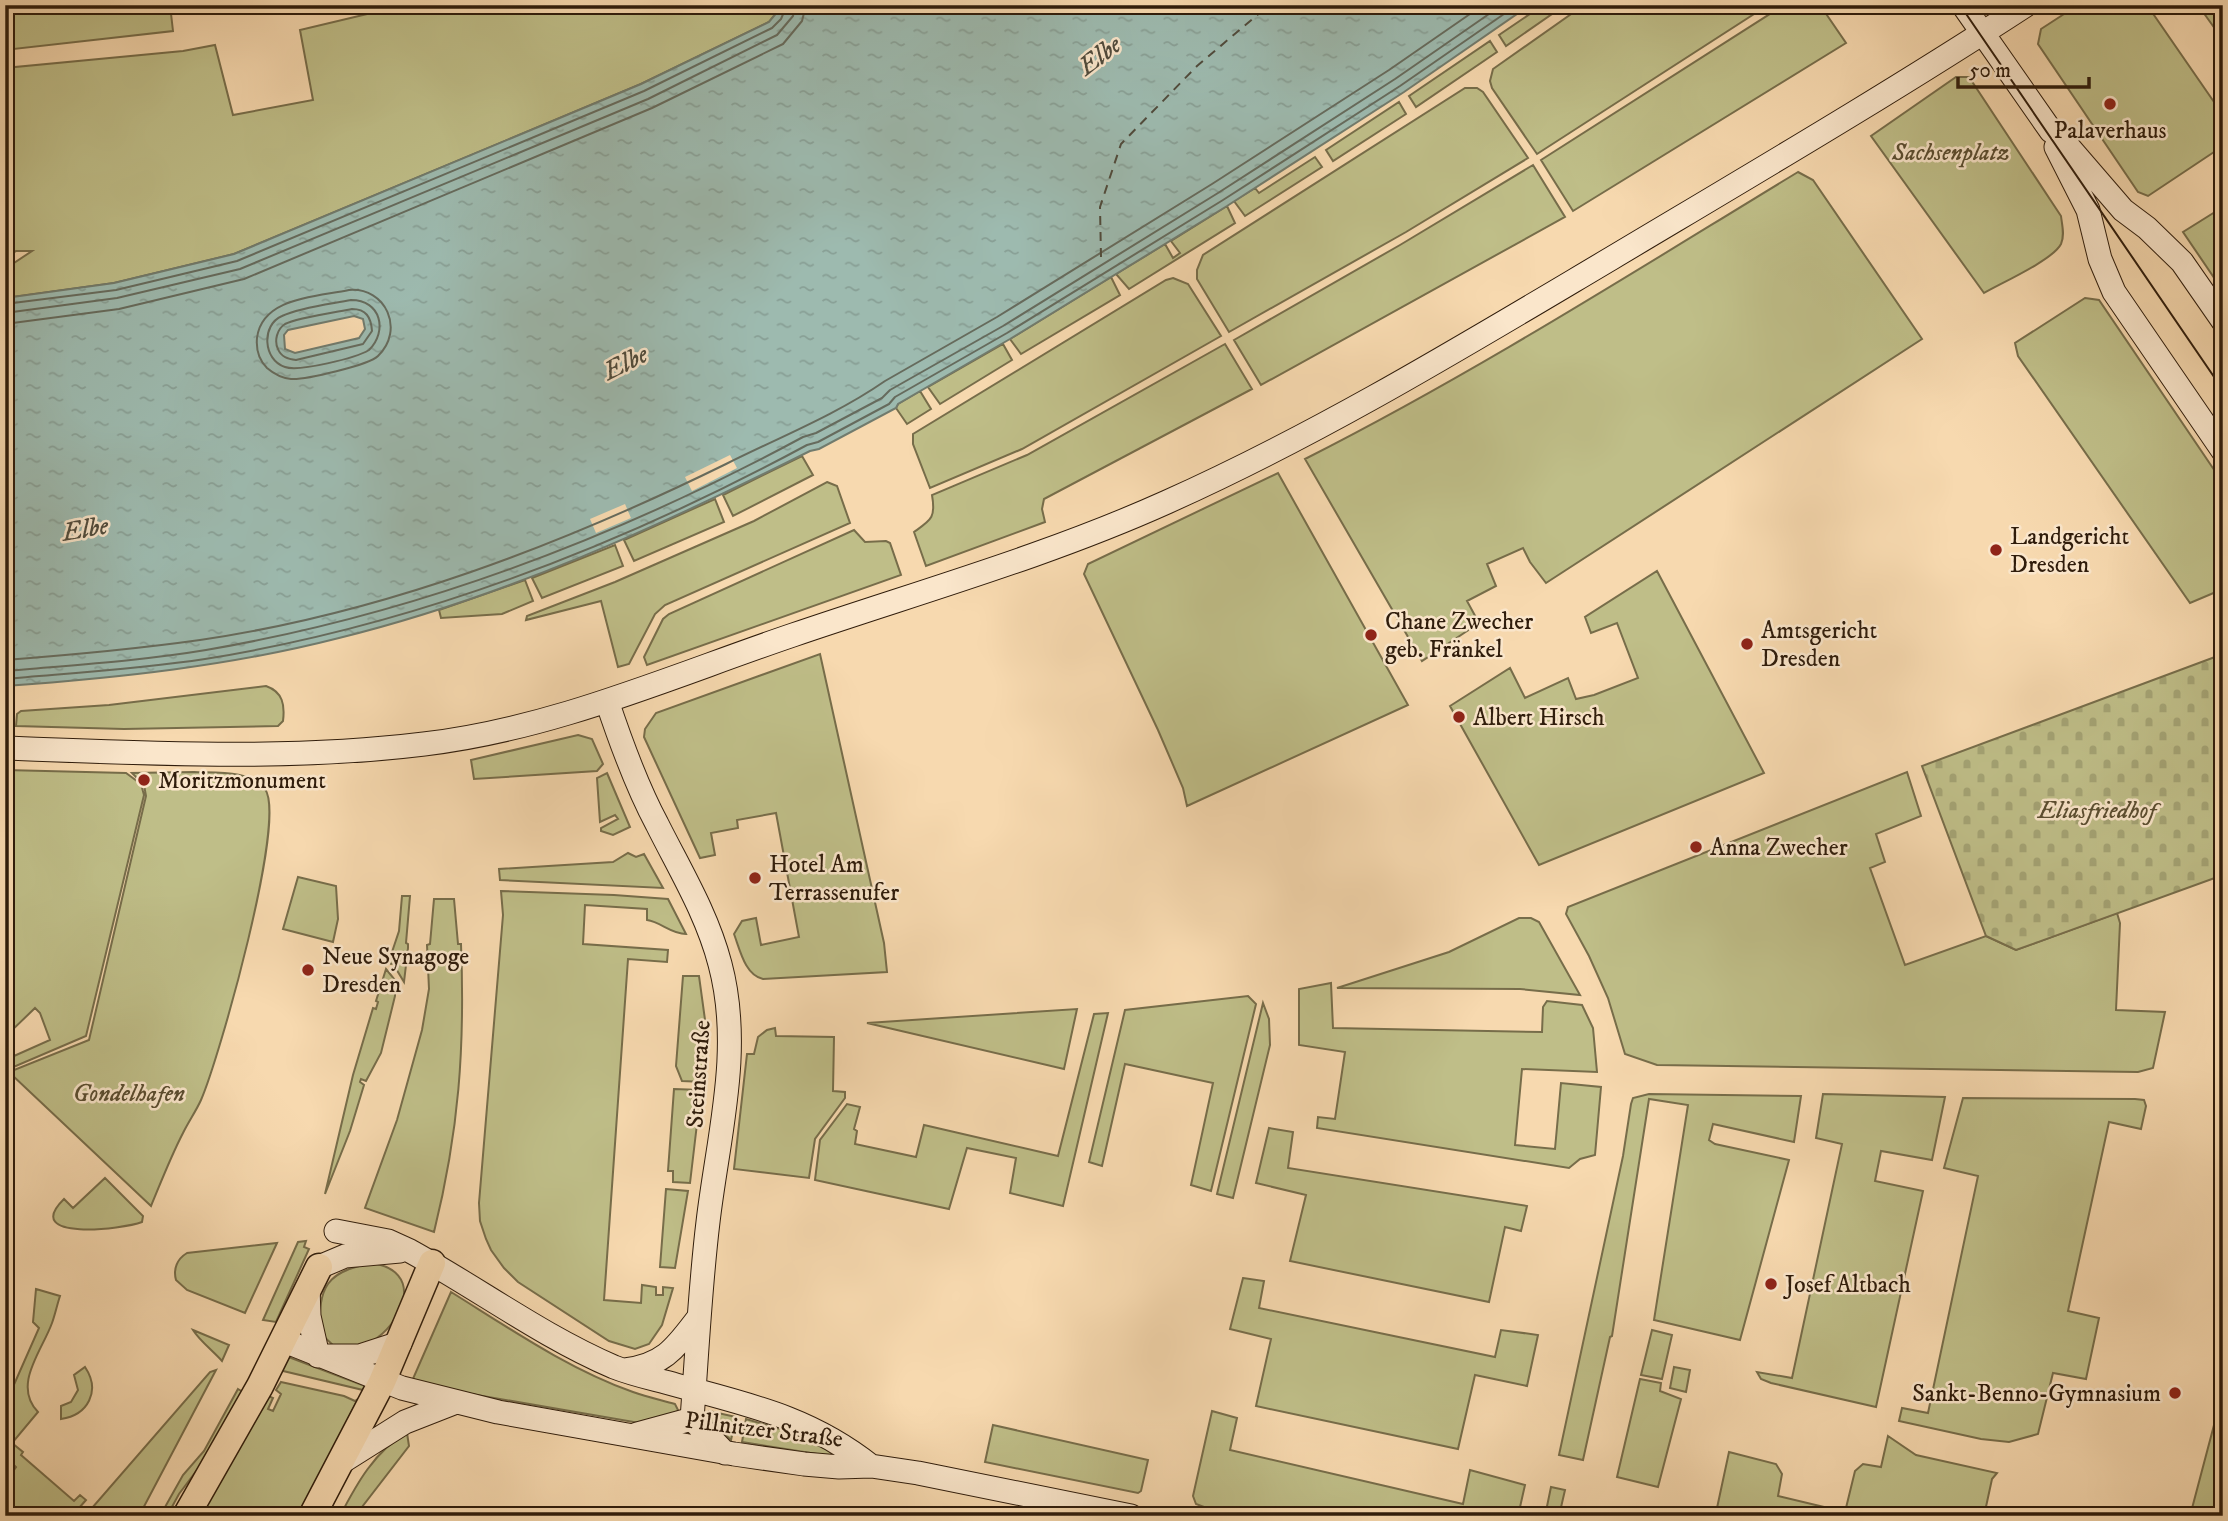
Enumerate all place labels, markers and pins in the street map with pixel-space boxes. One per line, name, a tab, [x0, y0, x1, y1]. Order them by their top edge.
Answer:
marker: Palaverhaus	[2102, 96, 2118, 112]
place label: Palaverhaus	[2053, 116, 2167, 146]
place label: Landgericht Dresden	[2010, 522, 2129, 580]
marker: Landgericht Dresden	[1988, 542, 2004, 558]
place label: Chane Zwecher geb. Fränkel	[1385, 607, 1533, 665]
place label: Amtsgericht Dresden	[1761, 616, 1877, 674]
marker: Chane Zwecher geb. Fränkel	[1363, 627, 1379, 643]
marker: Amtsgericht Dresden	[1739, 636, 1755, 652]
place label: Albert Hirsch	[1473, 703, 1605, 733]
marker: Albert Hirsch	[1451, 709, 1467, 725]
place label: Moritzmonument	[158, 766, 326, 796]
marker: Moritzmonument	[136, 772, 152, 788]
place label: Anna Zwecher	[1710, 833, 1848, 863]
marker: Anna Zwecher	[1688, 839, 1704, 855]
place label: Hotel Am Terrassenufer	[769, 850, 899, 908]
marker: Hotel Am Terrassenufer	[747, 870, 763, 886]
place label: Neue Synagoge Dresden	[322, 942, 469, 1000]
marker: Neue Synagoge Dresden	[300, 962, 316, 978]
place label: Josef Altbach	[1783, 1270, 1911, 1300]
marker: Josef Altbach	[1763, 1276, 1779, 1292]
place label: Sankt-Benno-Gymnasium	[1912, 1379, 2161, 1409]
marker: Sankt-Benno-Gymnasium	[2167, 1385, 2183, 1401]

